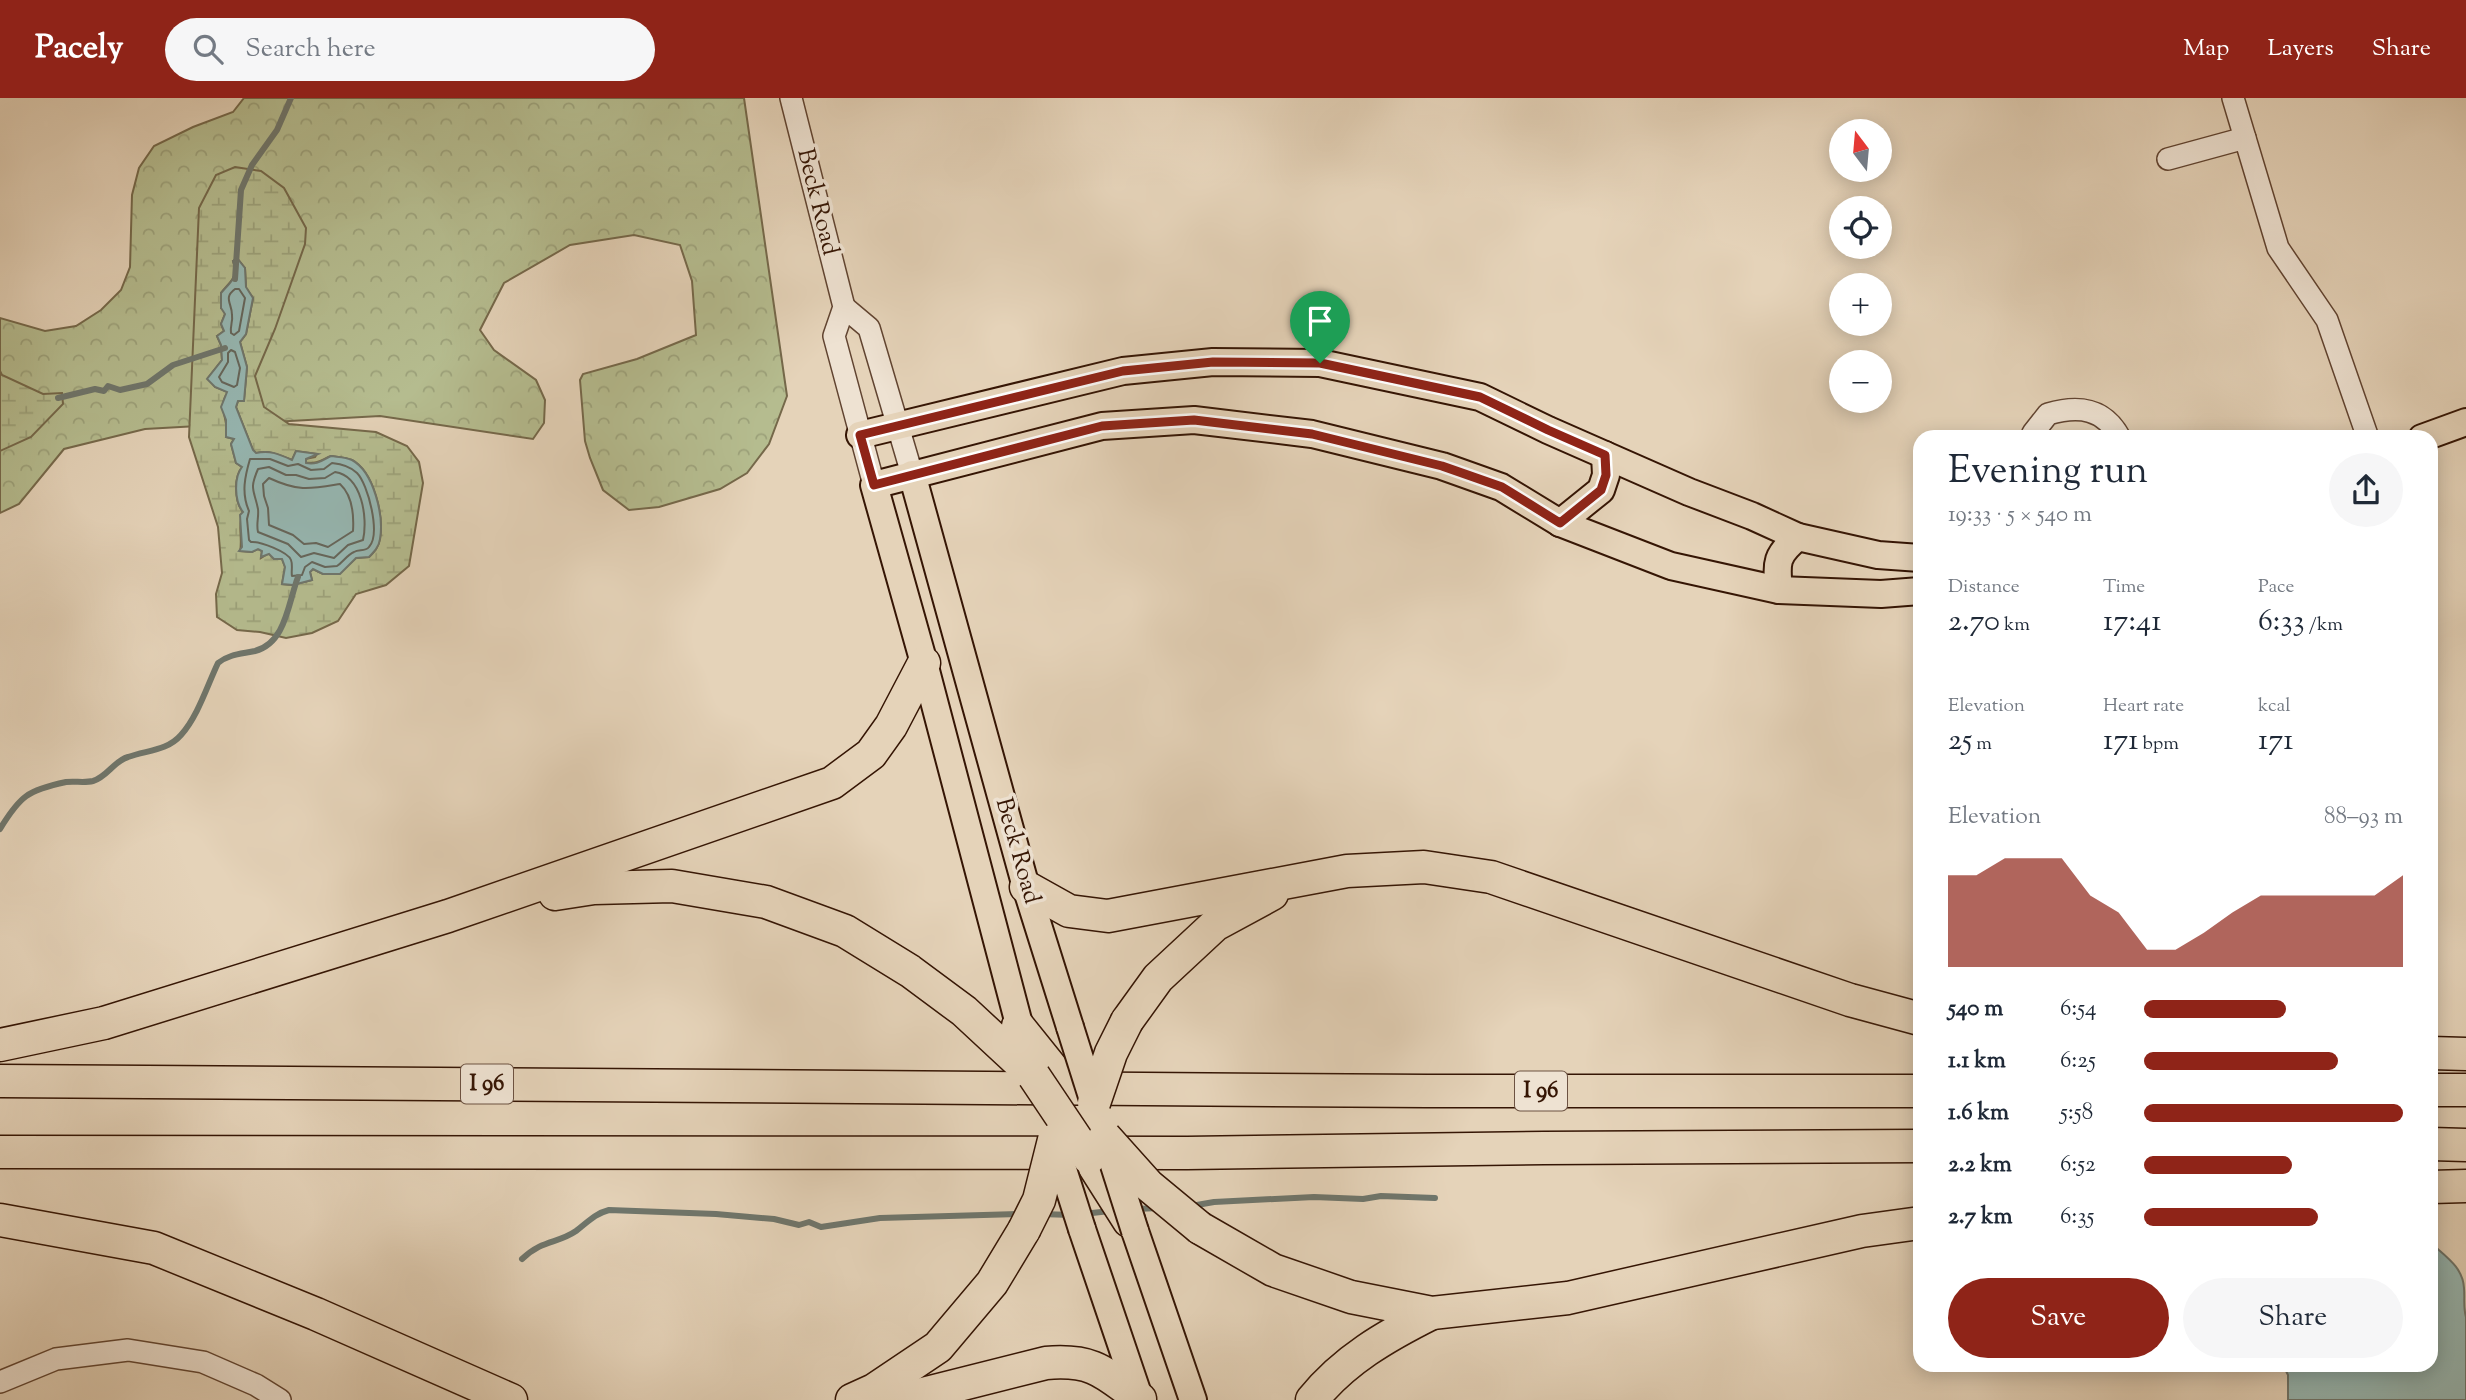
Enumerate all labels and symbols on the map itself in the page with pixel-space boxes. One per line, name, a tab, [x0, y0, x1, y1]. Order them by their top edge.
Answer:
north arrow	[1829, 119, 1892, 182]
street label: Beck Road	[787, 145, 847, 260]
pin	[1290, 291, 1350, 363]
street label: Beck Road	[986, 794, 1049, 909]
road number: I 96	[461, 1065, 513, 1104]
road number: I 96	[1515, 1072, 1567, 1110]

